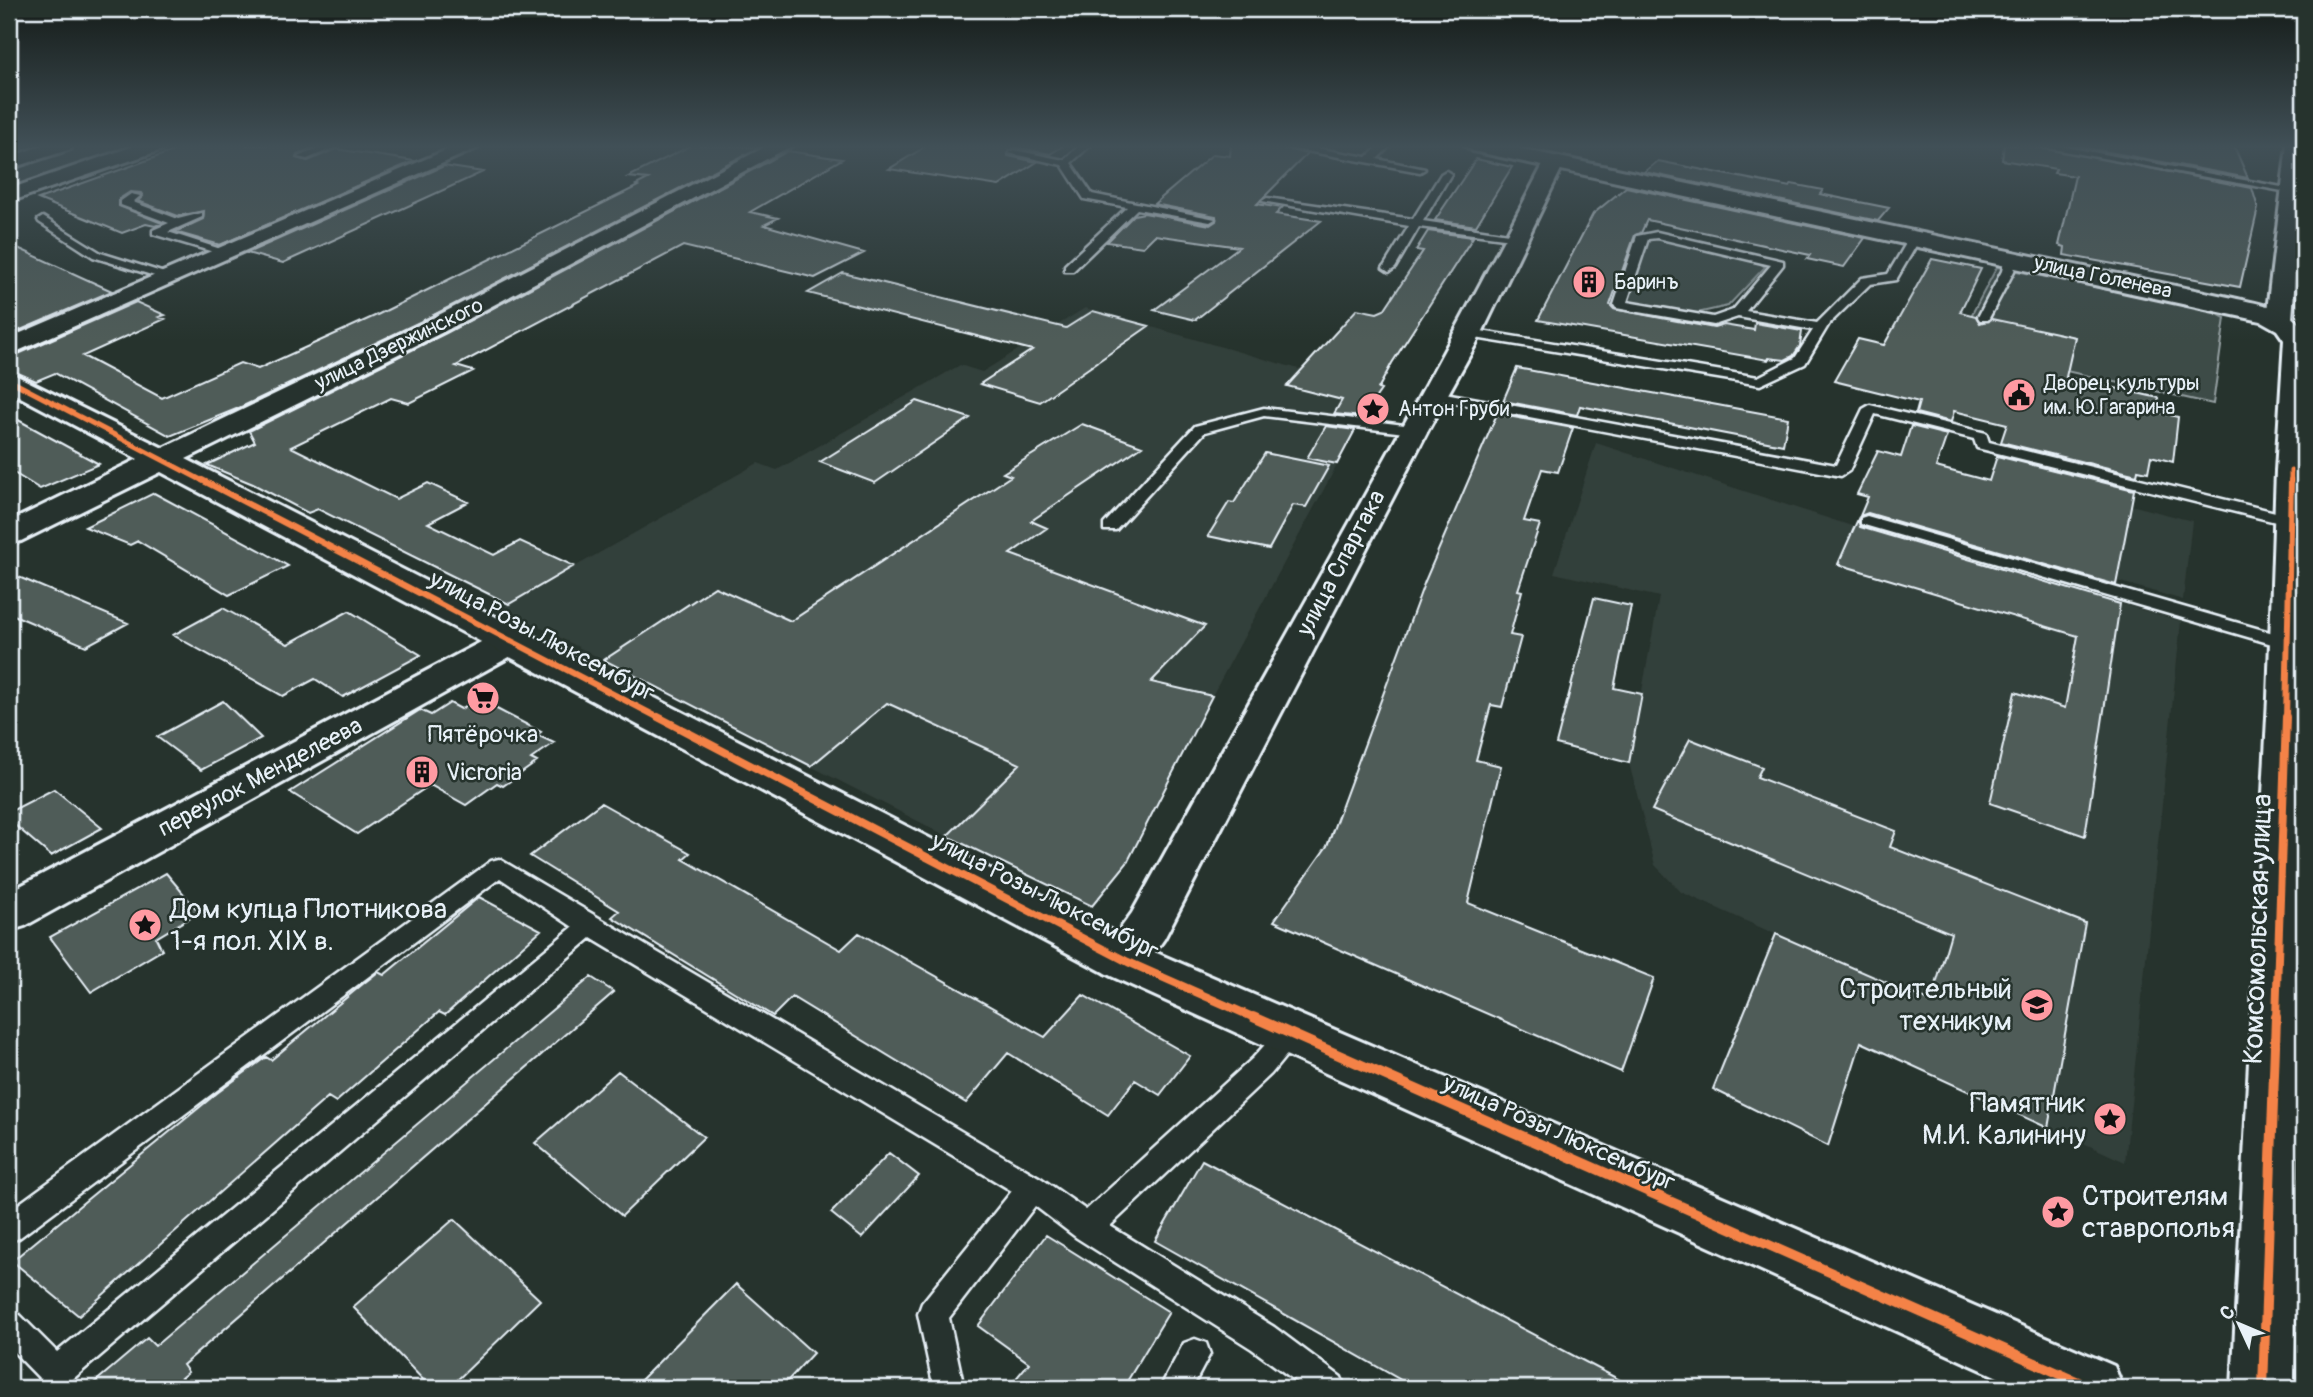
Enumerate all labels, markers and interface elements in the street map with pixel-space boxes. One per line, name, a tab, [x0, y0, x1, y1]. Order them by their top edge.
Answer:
street label: улица Голенева	[2030, 249, 2175, 305]
building icon: Баринъ	[1570, 263, 1608, 301]
place label: Баринъ	[1614, 269, 1679, 296]
street label: улица Дзержинского	[309, 291, 488, 397]
place label: Дворец культуры им. Ю.Гагарина	[2043, 370, 2200, 421]
public building icon: Дворец культуры им. Ю.Гагарина	[2000, 376, 2038, 414]
place icon: Антон Груби	[1354, 390, 1392, 428]
place label: Антон Груби	[1398, 396, 1509, 423]
street label: улица Спартака	[1290, 485, 1392, 642]
street label: улица Розы Люксембург	[424, 564, 660, 708]
supermarket icon: Пятёрочка	[464, 679, 502, 717]
street label: переулок Менделеева	[153, 711, 367, 843]
place label: Пятёрочка	[428, 720, 538, 749]
building icon: Vicroria	[403, 753, 441, 791]
place label: Vicroria	[446, 758, 522, 787]
street label: Комсомольская улица	[2236, 793, 2280, 1065]
street label: улица Розы Люксембург	[926, 826, 1163, 966]
place label: Дом купца Плотникова 1-я пол. XIX в.	[169, 892, 447, 959]
place icon: Дом купца Плотникова 1-я пол. XIX в.	[126, 906, 164, 944]
place label: Строительный техникум	[1839, 972, 2012, 1039]
school or university icon: Строительный техникум	[2018, 986, 2056, 1024]
street label: улица Розы Люксембург	[1438, 1068, 1679, 1197]
place label: Памятник М.И. Калинину	[1922, 1086, 2086, 1153]
place icon: Памятник М.И. Калинину	[2091, 1100, 2129, 1138]
place label: Строителям ставрополья	[2082, 1179, 2235, 1246]
place icon: Строителям ставрополья	[2039, 1193, 2077, 1231]
north arrow	[2204, 1288, 2274, 1358]
text: С	[2215, 1300, 2240, 1325]

